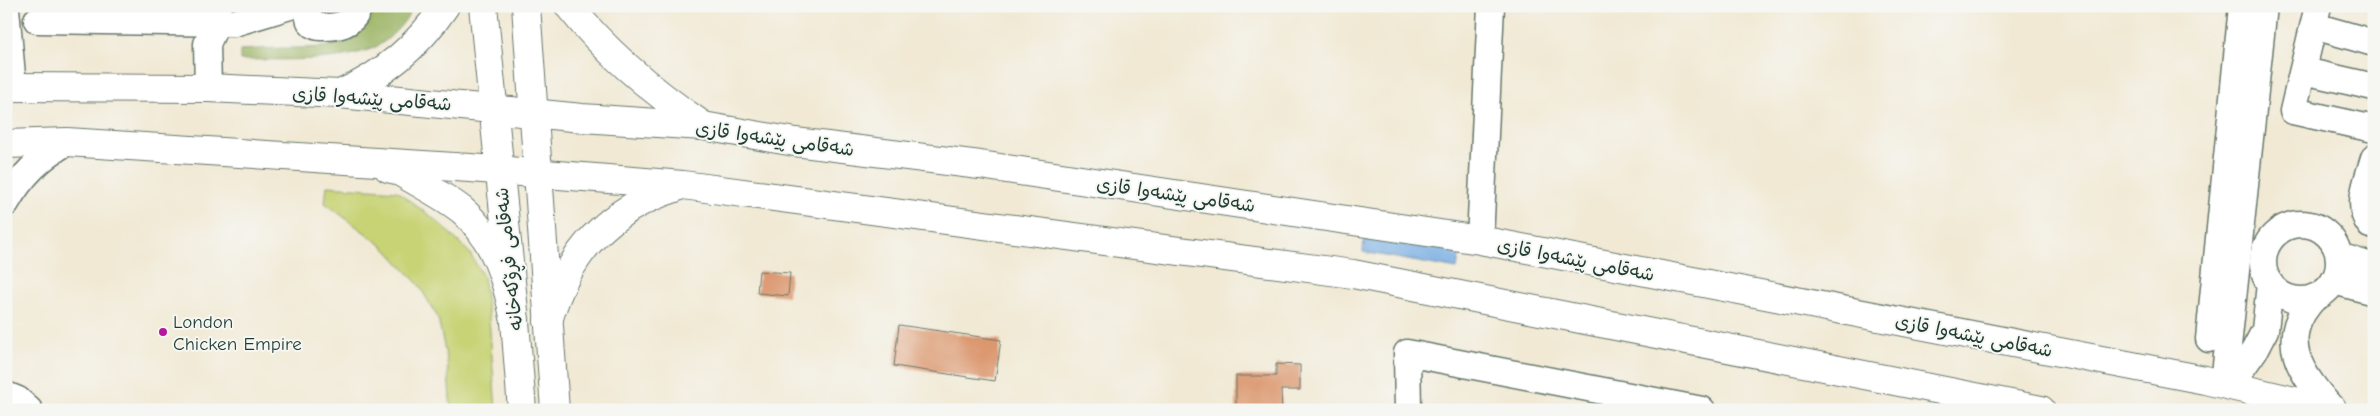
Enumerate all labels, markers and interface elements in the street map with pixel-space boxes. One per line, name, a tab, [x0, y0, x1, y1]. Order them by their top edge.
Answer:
street label: شەقامی پێشەوا قازی	[291, 82, 452, 117]
street label: شەقامی پێشەوا قازی	[694, 117, 856, 162]
street label: شەقامی پێشەوا قازی	[1095, 173, 1257, 218]
street label: شەقامی فڕۆکەخانە	[491, 186, 532, 332]
street label: شەقامی پێشەوا قازی	[1495, 234, 1656, 287]
street label: شەقامی پێشەوا قازی	[1893, 310, 2054, 363]
place label: London Chicken Empire	[173, 311, 302, 355]
marker: London Chicken Empire	[157, 326, 169, 338]

